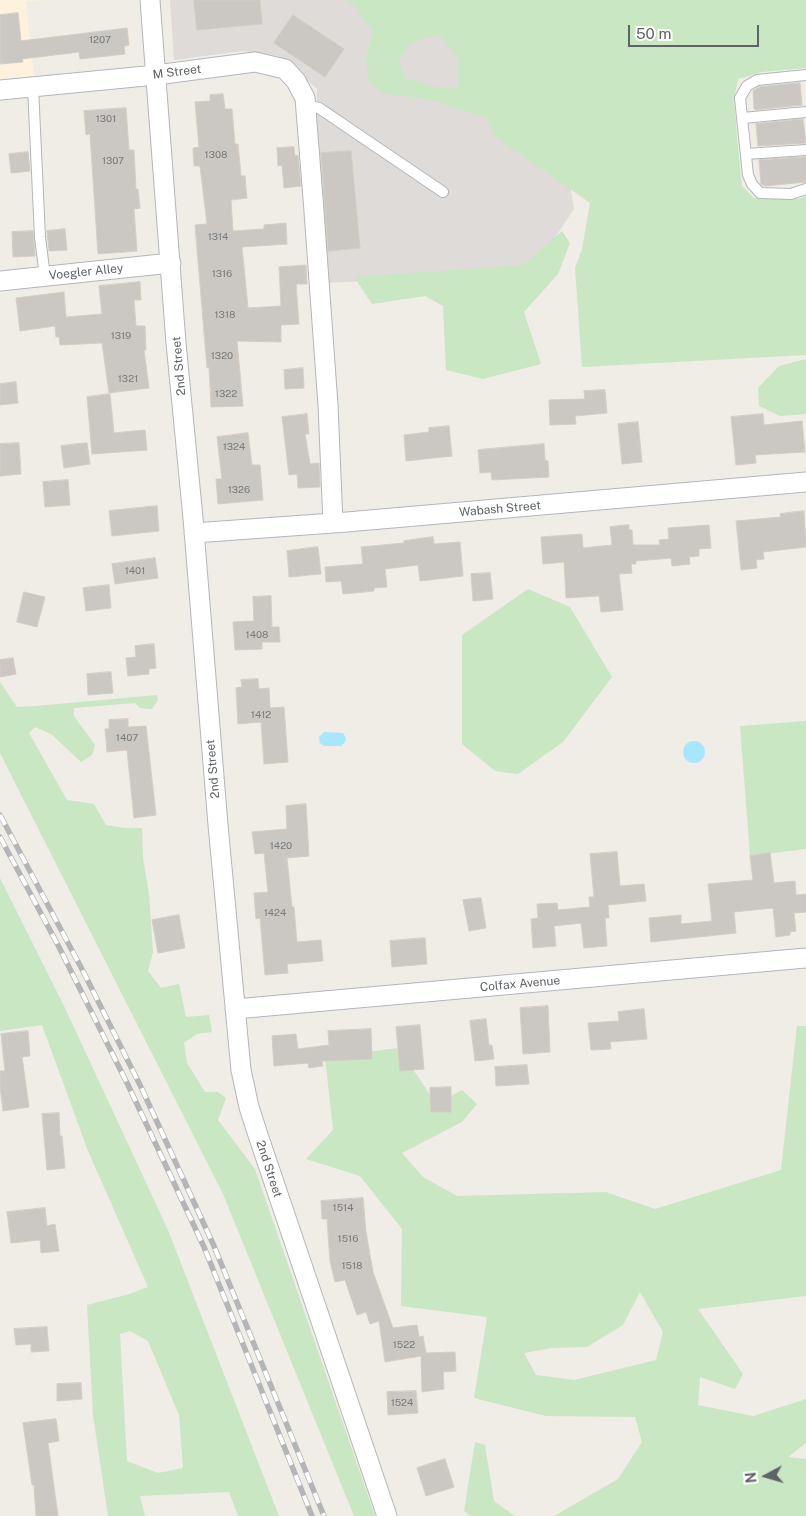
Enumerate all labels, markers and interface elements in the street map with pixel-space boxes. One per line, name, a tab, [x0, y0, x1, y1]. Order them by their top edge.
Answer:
scale bar	[631, 15, 762, 47]
text: 50 m	[636, 25, 671, 42]
house number: 1207	[89, 34, 111, 46]
street label: M Street	[152, 62, 202, 82]
house number: 1301	[96, 113, 116, 125]
house number: 1308	[205, 149, 227, 161]
house number: 1307	[102, 155, 124, 167]
house number: 1314	[208, 231, 228, 243]
street label: Voegler Alley	[48, 261, 124, 283]
house number: 1316	[212, 268, 232, 280]
house number: 1318	[215, 309, 235, 321]
house number: 1319	[111, 330, 131, 342]
street label: 2nd Street	[169, 336, 189, 396]
house number: 1320	[211, 350, 233, 362]
house number: 1321	[118, 373, 138, 385]
house number: 1322	[215, 388, 237, 400]
house number: 1324	[223, 441, 245, 453]
house number: 1326	[228, 484, 250, 496]
street label: Wabash Street	[458, 498, 542, 520]
house number: 1401	[125, 565, 145, 577]
house number: 1408	[246, 629, 268, 641]
house number: 1412	[251, 709, 271, 721]
house number: 1407	[116, 732, 138, 744]
street label: 2nd Street	[203, 739, 223, 799]
house number: 1420	[270, 840, 292, 852]
house number: 1424	[264, 907, 286, 919]
street label: Colfax Avenue	[479, 973, 561, 995]
street label: 2nd Street	[253, 1139, 285, 1199]
house number: 1514	[333, 1202, 353, 1214]
house number: 1516	[338, 1233, 358, 1245]
house number: 1518	[341, 1260, 363, 1272]
house number: 1522	[393, 1339, 415, 1351]
house number: 1524	[391, 1397, 413, 1409]
north arrow	[741, 1451, 791, 1501]
text: N	[743, 1471, 760, 1484]

